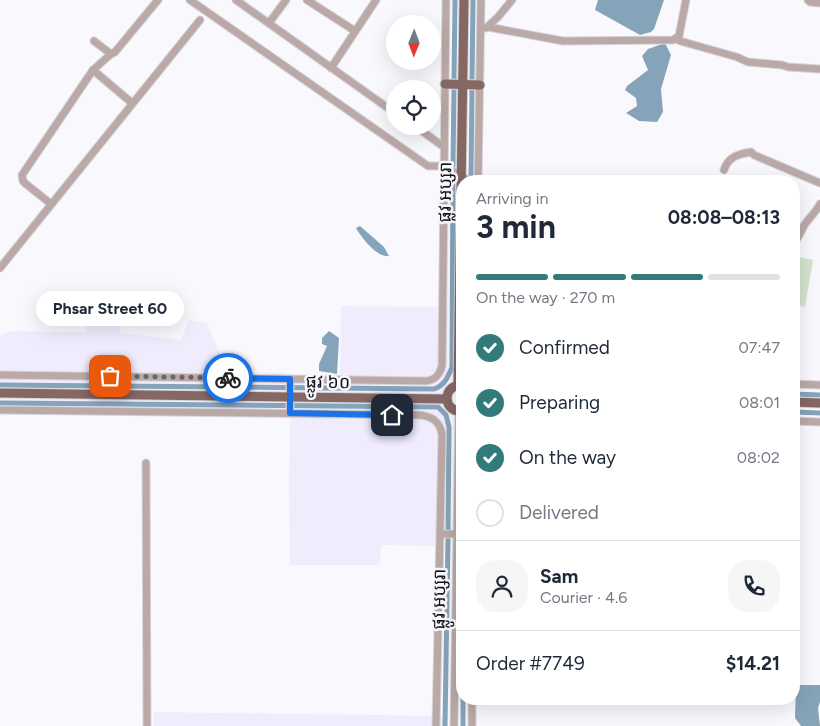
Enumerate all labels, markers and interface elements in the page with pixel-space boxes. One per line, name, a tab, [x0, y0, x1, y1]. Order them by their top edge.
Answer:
north arrow	[386, 15, 441, 70]
map controls	[386, 15, 441, 135]
button: locate	[386, 80, 441, 135]
street label: ផ្លូវ អប្សរា	[433, 161, 462, 223]
text: Arriving in	[476, 189, 548, 208]
text: 08:08–08:13	[668, 206, 780, 229]
text: 3 min	[476, 208, 556, 246]
text: On the way · 270 m	[476, 288, 615, 307]
callout: Phsar Street 60	[36, 291, 184, 326]
text: Phsar Street 60	[53, 299, 167, 318]
icon: check	[476, 334, 504, 362]
text: Confirmed	[519, 336, 610, 359]
text: 07:47	[739, 338, 780, 357]
courier	[203, 353, 253, 403]
pin	[89, 355, 131, 397]
icon: bag	[96, 362, 124, 390]
icon: bike	[214, 364, 242, 392]
street label: ផ្លូវ ៦០	[305, 371, 350, 399]
icon: check	[476, 389, 504, 417]
text: Preparing	[519, 391, 600, 414]
text: 08:01	[739, 393, 780, 412]
pin	[371, 394, 413, 436]
icon: home	[378, 401, 406, 429]
icon: check	[476, 444, 504, 472]
text: On the way	[519, 446, 616, 469]
text: 08:02	[737, 448, 780, 467]
text: Delivered	[519, 501, 599, 524]
button: person	[476, 560, 528, 612]
button: phone	[728, 560, 780, 612]
text: Sam	[540, 565, 578, 588]
street label: ផ្លូវ អប្សរា	[427, 568, 456, 630]
text: Courier · 4.6	[540, 588, 627, 607]
text: Order #7749	[476, 652, 585, 675]
text: $14.21	[726, 652, 780, 675]

